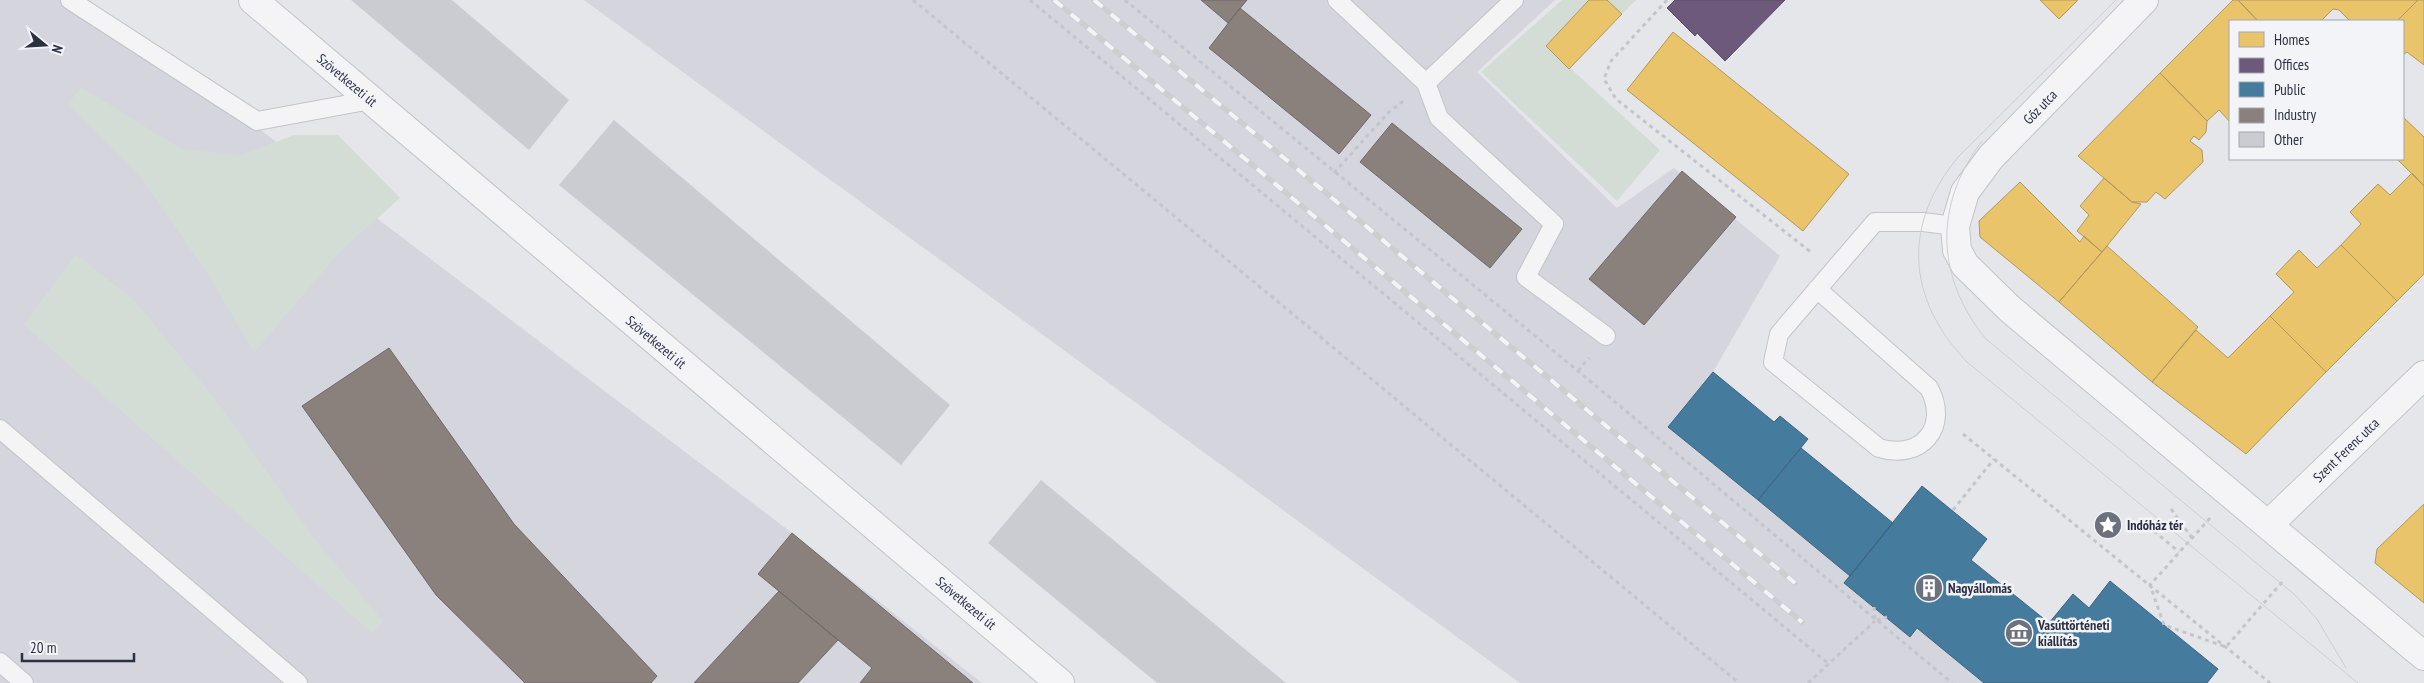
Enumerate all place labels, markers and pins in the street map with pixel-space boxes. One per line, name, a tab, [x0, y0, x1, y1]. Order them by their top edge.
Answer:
place icon: Indóház tér	[2093, 510, 2123, 540]
place label: Indóház tér	[2127, 516, 2184, 534]
building icon: Nagyállomás	[1914, 573, 1944, 603]
place label: Nagyállomás	[1948, 579, 2012, 597]
place label: Vasúttörténeti kiállítás	[2037, 616, 2110, 650]
museum icon: Vasúttörténeti kiállítás	[2004, 618, 2034, 648]

